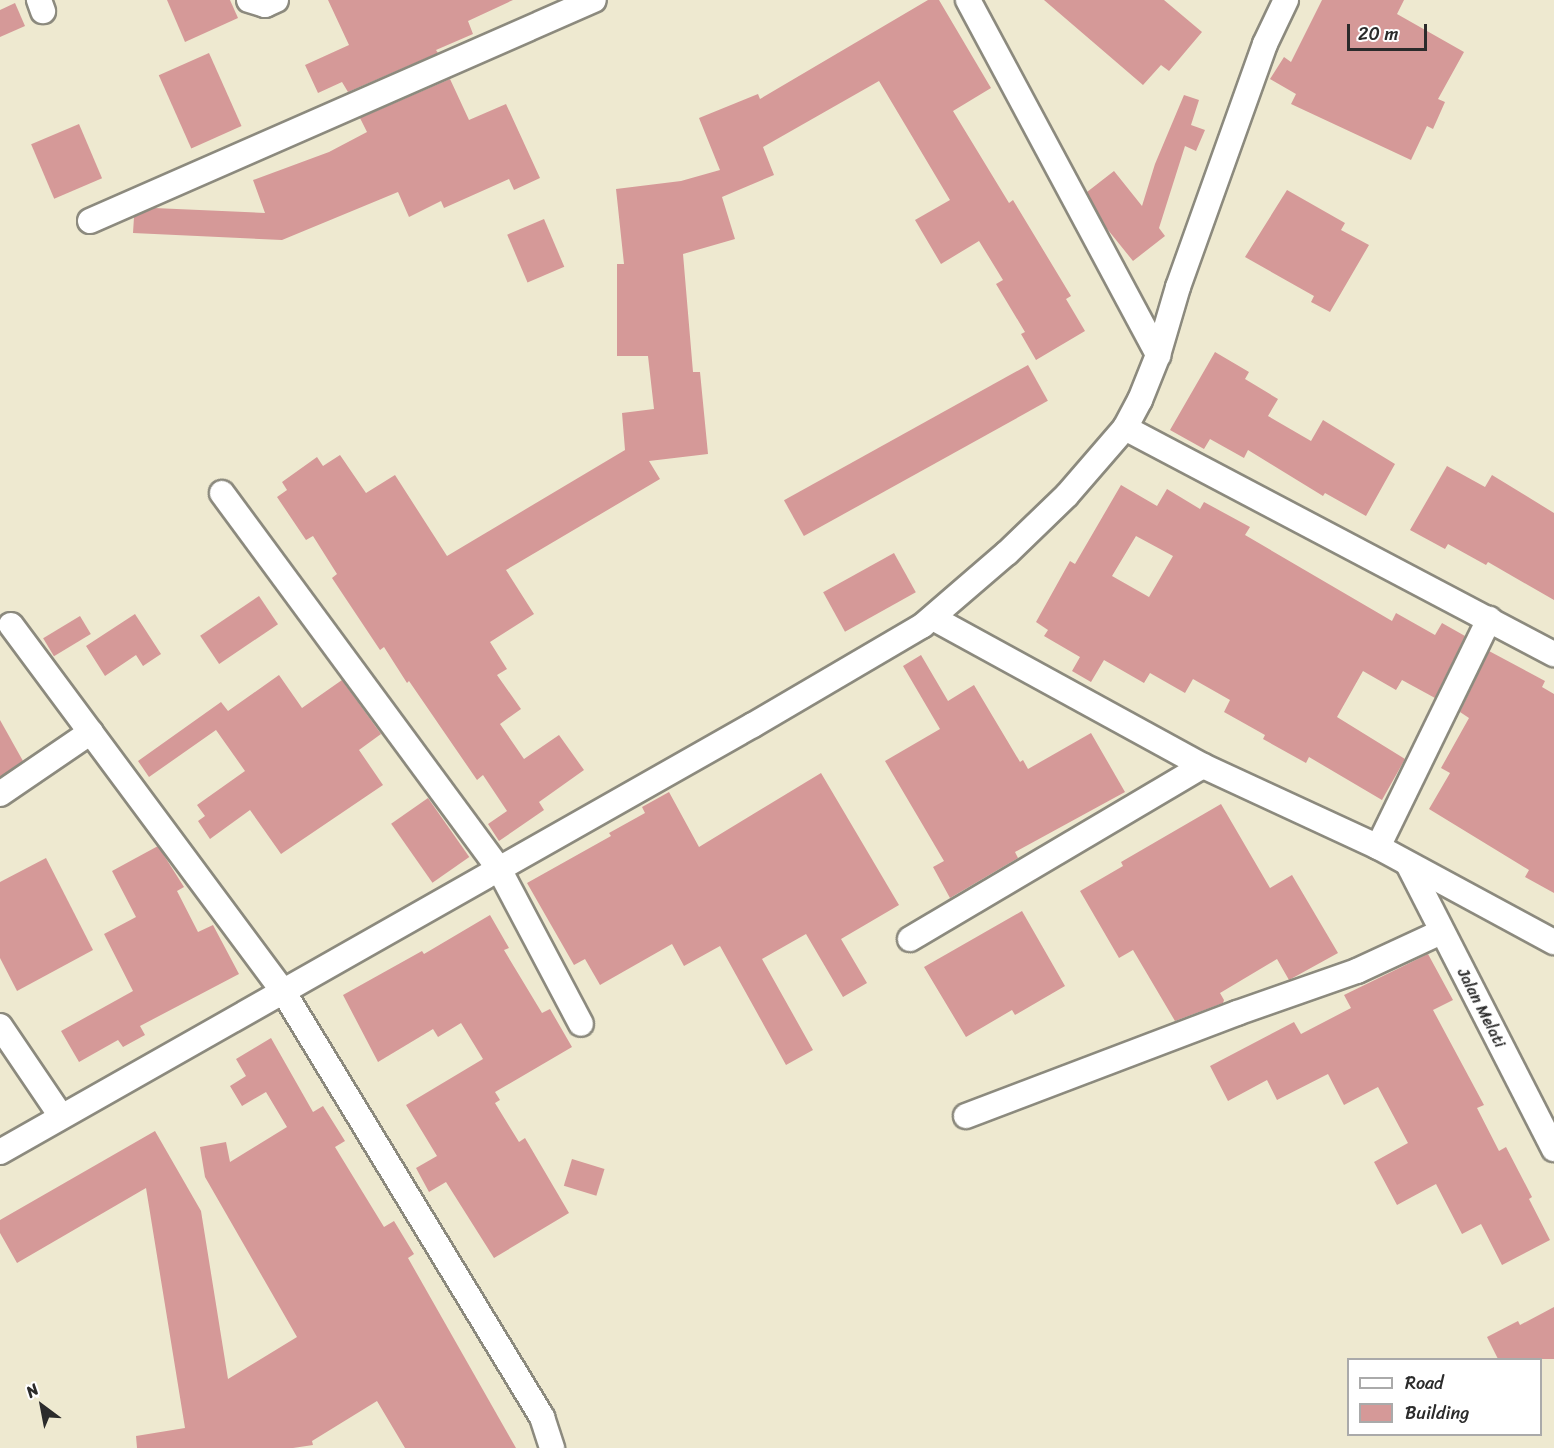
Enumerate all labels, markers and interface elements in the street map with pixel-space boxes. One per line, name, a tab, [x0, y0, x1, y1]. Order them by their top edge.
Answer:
scale bar	[1350, 12, 1430, 50]
text: 20 m	[1358, 18, 1398, 50]
street label: Jalan Melati	[1453, 965, 1509, 1051]
legend	[1347, 1358, 1542, 1436]
text: Road	[1405, 1367, 1444, 1399]
text: N	[20, 1375, 45, 1406]
north arrow	[12, 1376, 72, 1436]
text: Building	[1405, 1397, 1469, 1429]

